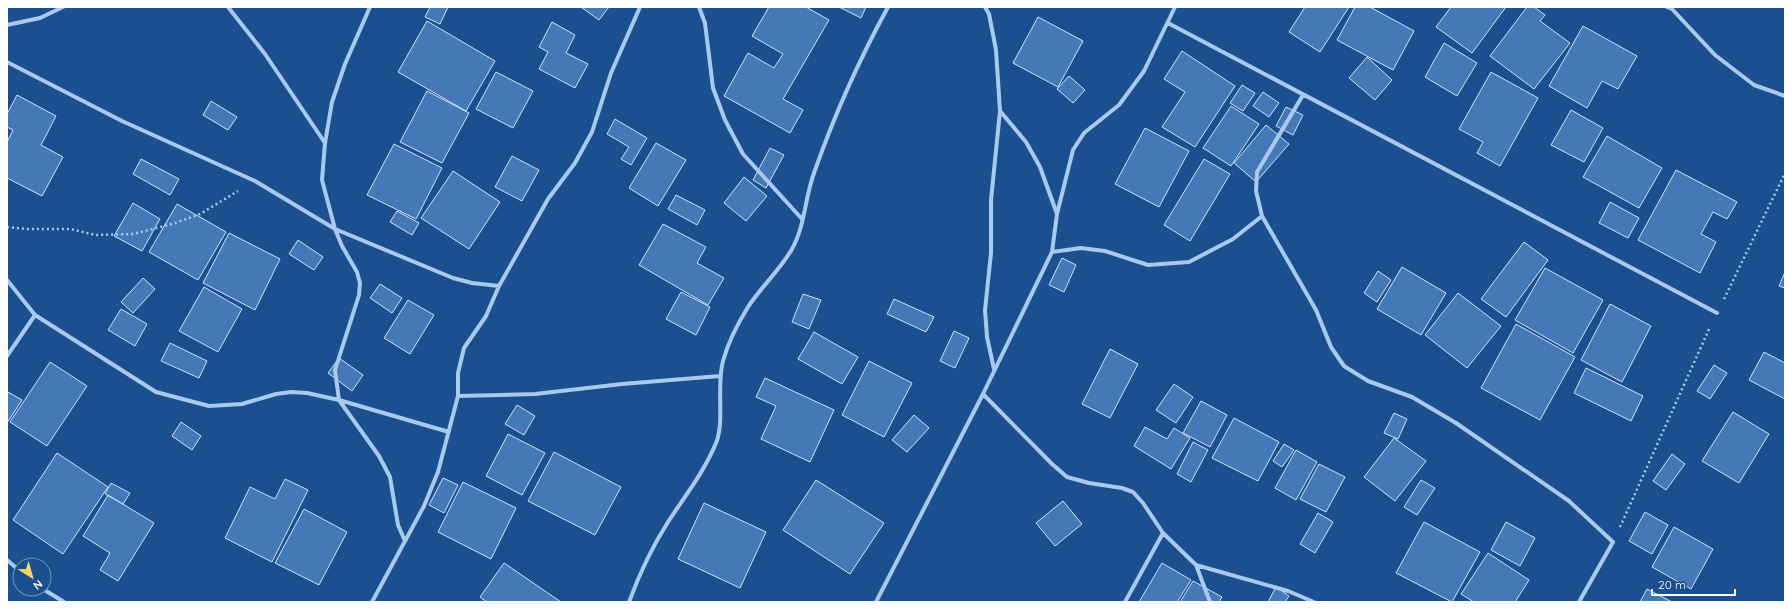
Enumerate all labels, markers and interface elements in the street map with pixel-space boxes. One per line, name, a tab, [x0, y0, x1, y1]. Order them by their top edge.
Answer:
north arrow	[12, 557, 52, 597]
scale bar	[1652, 571, 1735, 597]
text: N	[31, 577, 45, 593]
text: 20 m	[1658, 577, 1686, 592]

